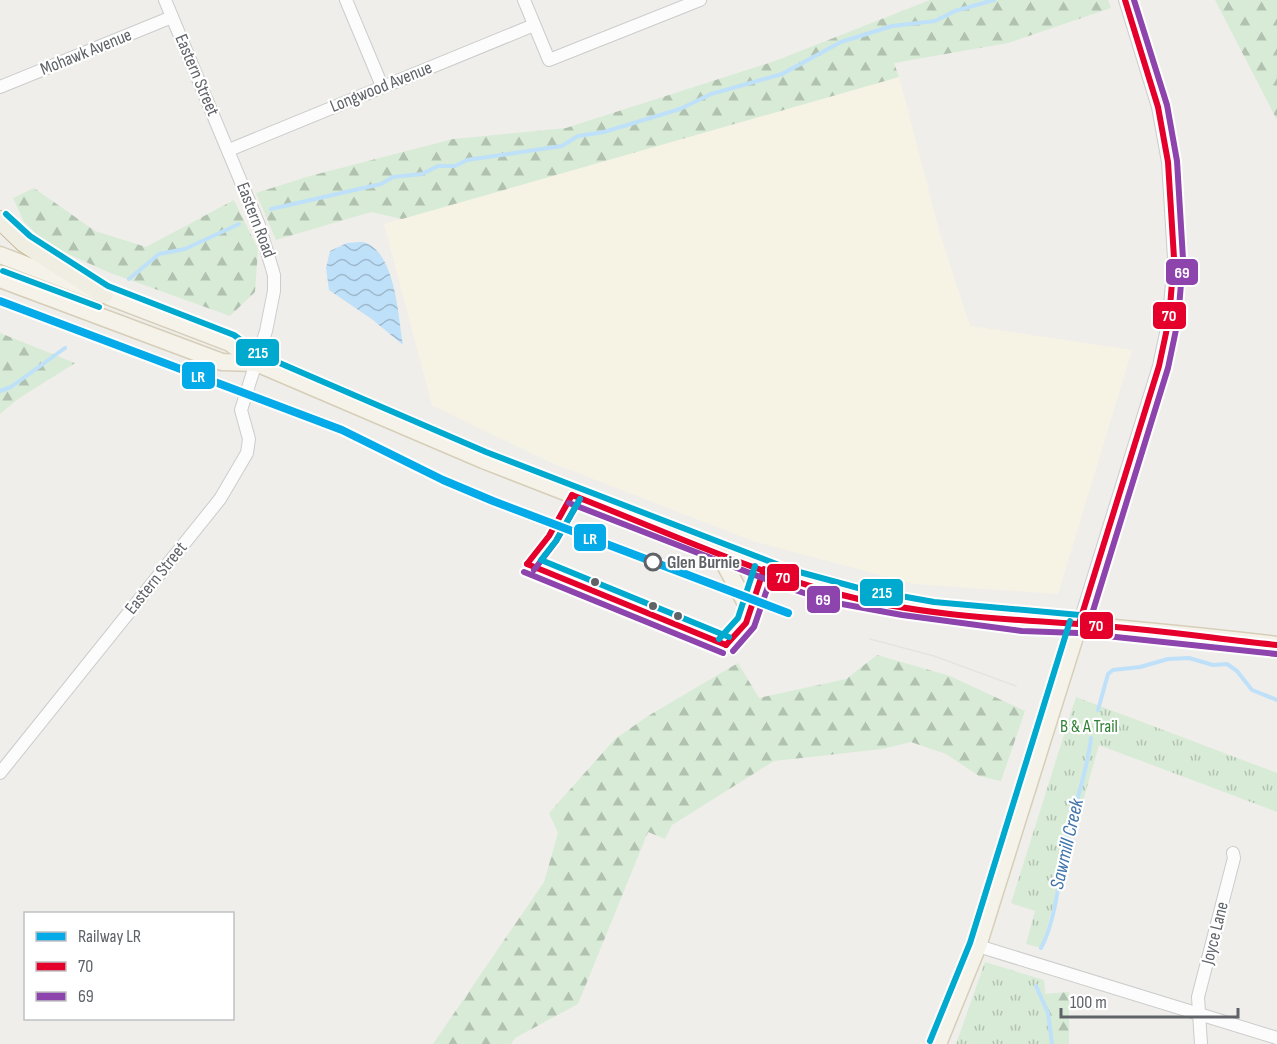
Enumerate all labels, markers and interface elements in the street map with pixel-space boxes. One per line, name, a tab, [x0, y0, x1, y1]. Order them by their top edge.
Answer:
street label: Mohawk Avenue	[37, 24, 135, 80]
street label: Eastern Street	[170, 31, 224, 120]
street label: Longwood Avenue	[327, 57, 435, 117]
street label: Eastern Road	[232, 179, 280, 261]
line badge: 69	[1165, 258, 1199, 286]
text: 69	[1174, 264, 1190, 283]
line badge: 70	[1152, 301, 1187, 330]
text: 70	[1162, 307, 1176, 326]
line badge: 215	[235, 338, 280, 367]
text: 215	[248, 344, 268, 363]
line badge: LR	[181, 361, 216, 390]
text: LR	[191, 368, 205, 387]
line badge: LR	[573, 523, 607, 552]
text: LR	[583, 530, 597, 549]
street label: Eastern Street	[121, 537, 192, 618]
place label: Glen Burnie	[667, 552, 740, 573]
marker: Glen Burnie	[644, 553, 662, 571]
line badge: 70	[766, 563, 800, 592]
text: 70	[776, 569, 790, 588]
unlabelled marker	[589, 576, 601, 588]
line badge: 215	[859, 578, 904, 607]
text: 215	[872, 584, 892, 603]
line badge: 69	[806, 585, 841, 614]
text: 69	[815, 591, 831, 610]
unlabelled marker	[647, 600, 659, 612]
unlabelled marker	[672, 610, 684, 622]
line badge: 70	[1079, 611, 1114, 640]
text: 70	[1089, 617, 1103, 636]
park label: B & A Trail	[1060, 716, 1118, 737]
water label: Sawmill Creek	[1045, 796, 1089, 892]
street label: Joyce Lane	[1197, 900, 1233, 967]
legend	[24, 912, 234, 1020]
text: Railway LR	[78, 926, 141, 947]
text: 70	[78, 956, 93, 977]
scale bar	[1061, 981, 1238, 1019]
text: 69	[78, 986, 94, 1007]
text: 100 m	[1070, 992, 1107, 1013]

